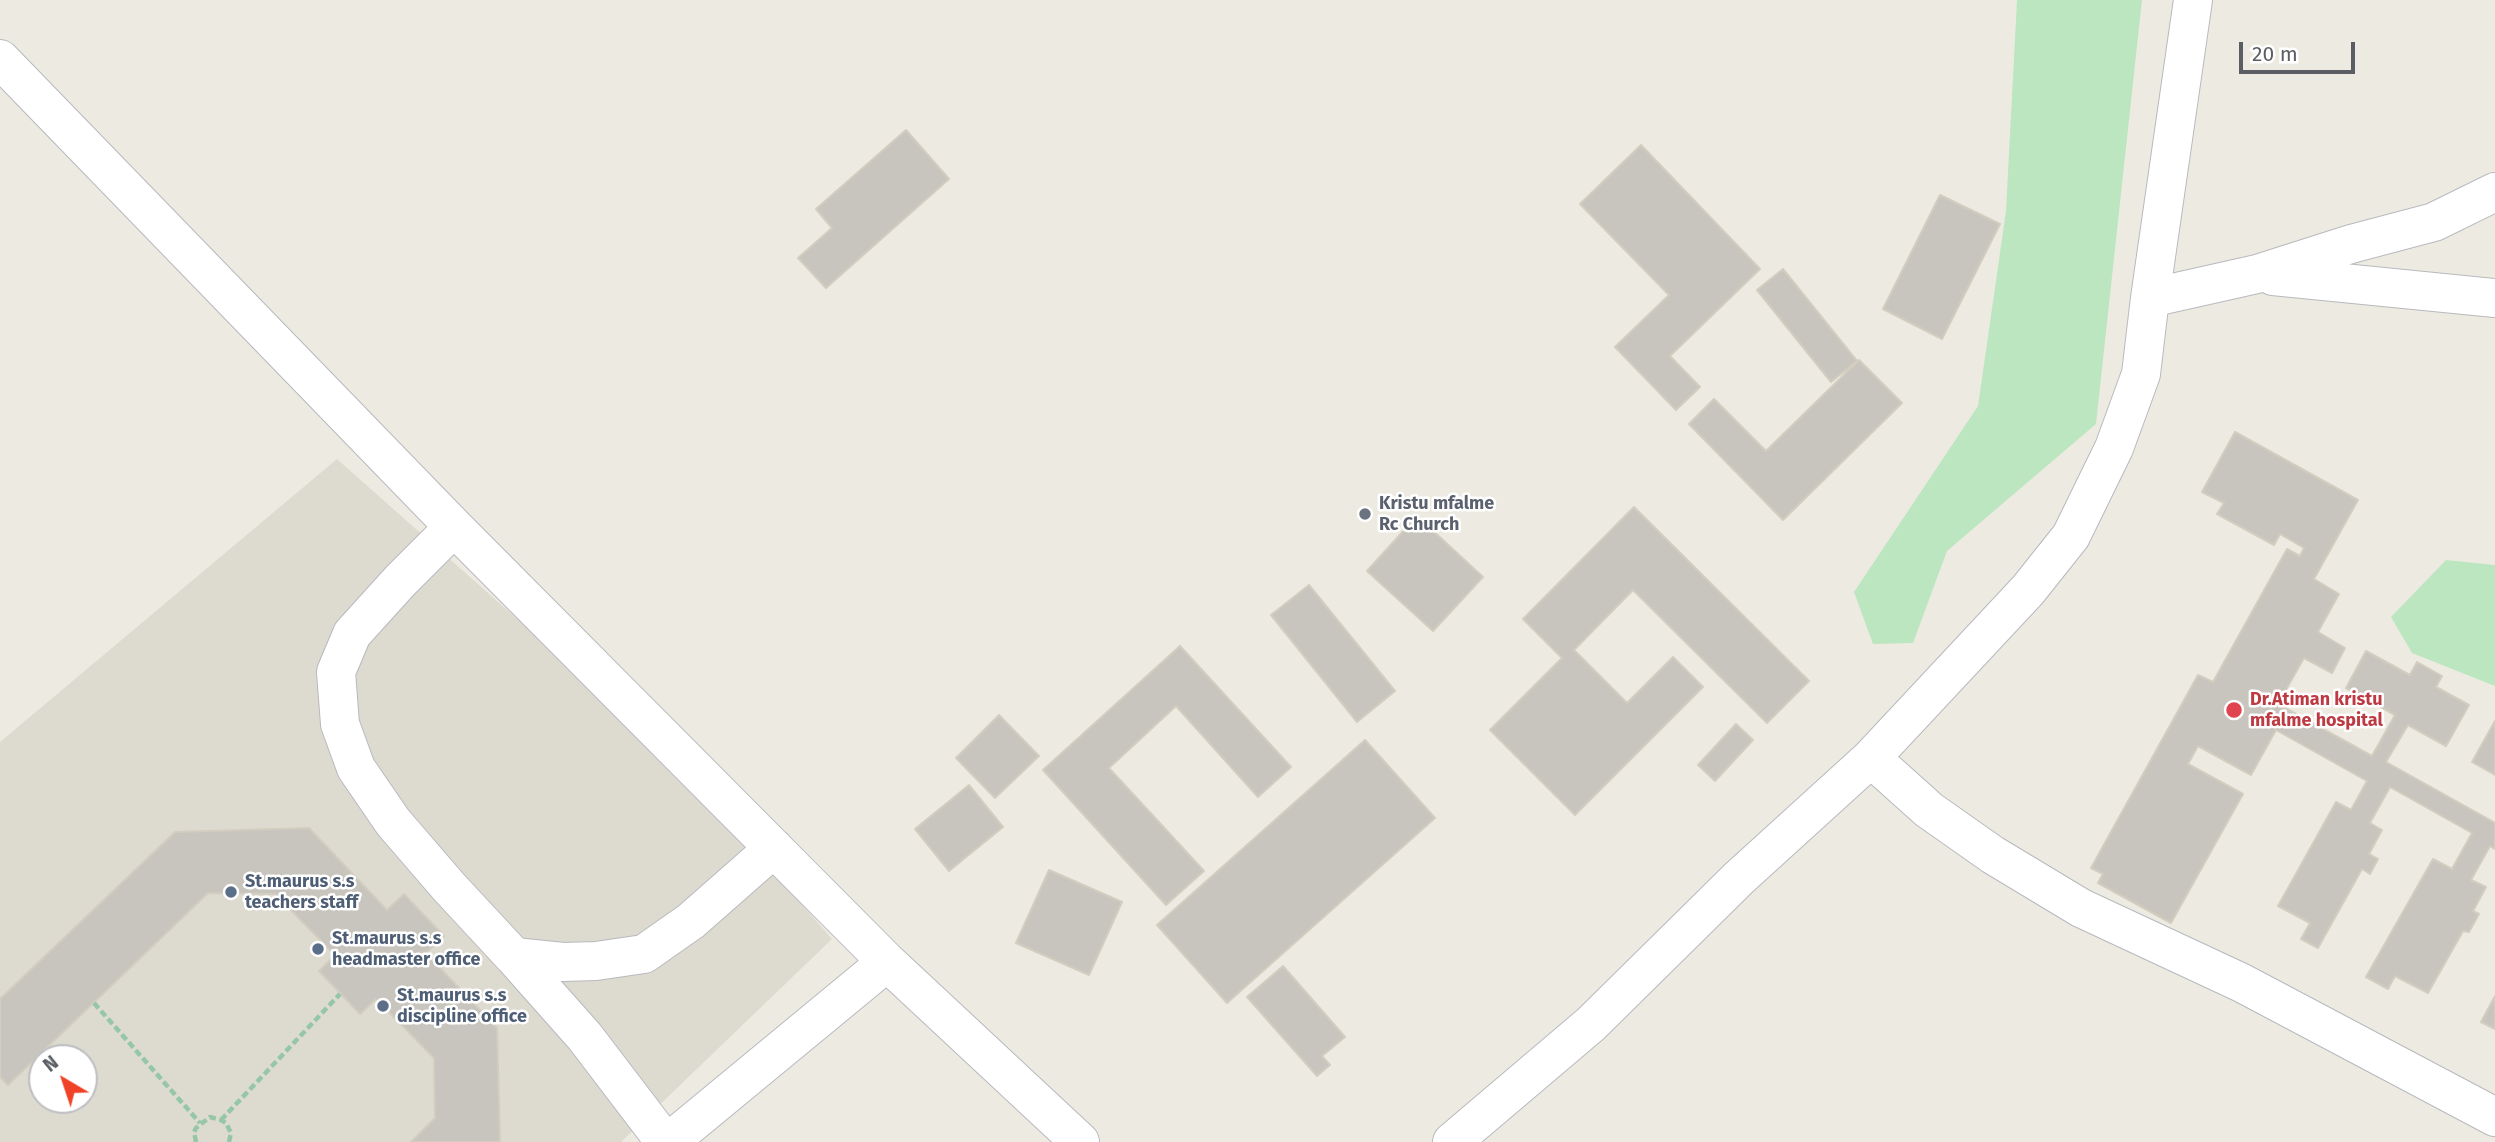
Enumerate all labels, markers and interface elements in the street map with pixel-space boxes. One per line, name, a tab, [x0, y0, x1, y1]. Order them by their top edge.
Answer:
scale bar	[2243, 28, 2358, 72]
text: 20 m	[2252, 41, 2298, 67]
place label: Kristu mfalme Rc Church	[1379, 493, 1494, 536]
marker: Kristu mfalme Rc Church	[1357, 506, 1373, 522]
place label: Dr.Atiman kristu mfalme hospital	[2250, 689, 2383, 732]
marker: Dr.Atiman kristu mfalme hospital	[2224, 700, 2244, 720]
place label: St.maurus s.s teachers staff	[245, 871, 358, 914]
marker: St.maurus s.s teachers staff	[223, 884, 239, 900]
place label: St.maurus s.s headmaster office	[332, 928, 480, 970]
marker: St.maurus s.s headmaster office	[310, 941, 326, 957]
place label: St.maurus s.s discipline office	[397, 985, 527, 1028]
marker: St.maurus s.s discipline office	[375, 998, 391, 1014]
north arrow	[28, 1044, 98, 1114]
text: N	[39, 1051, 63, 1077]

